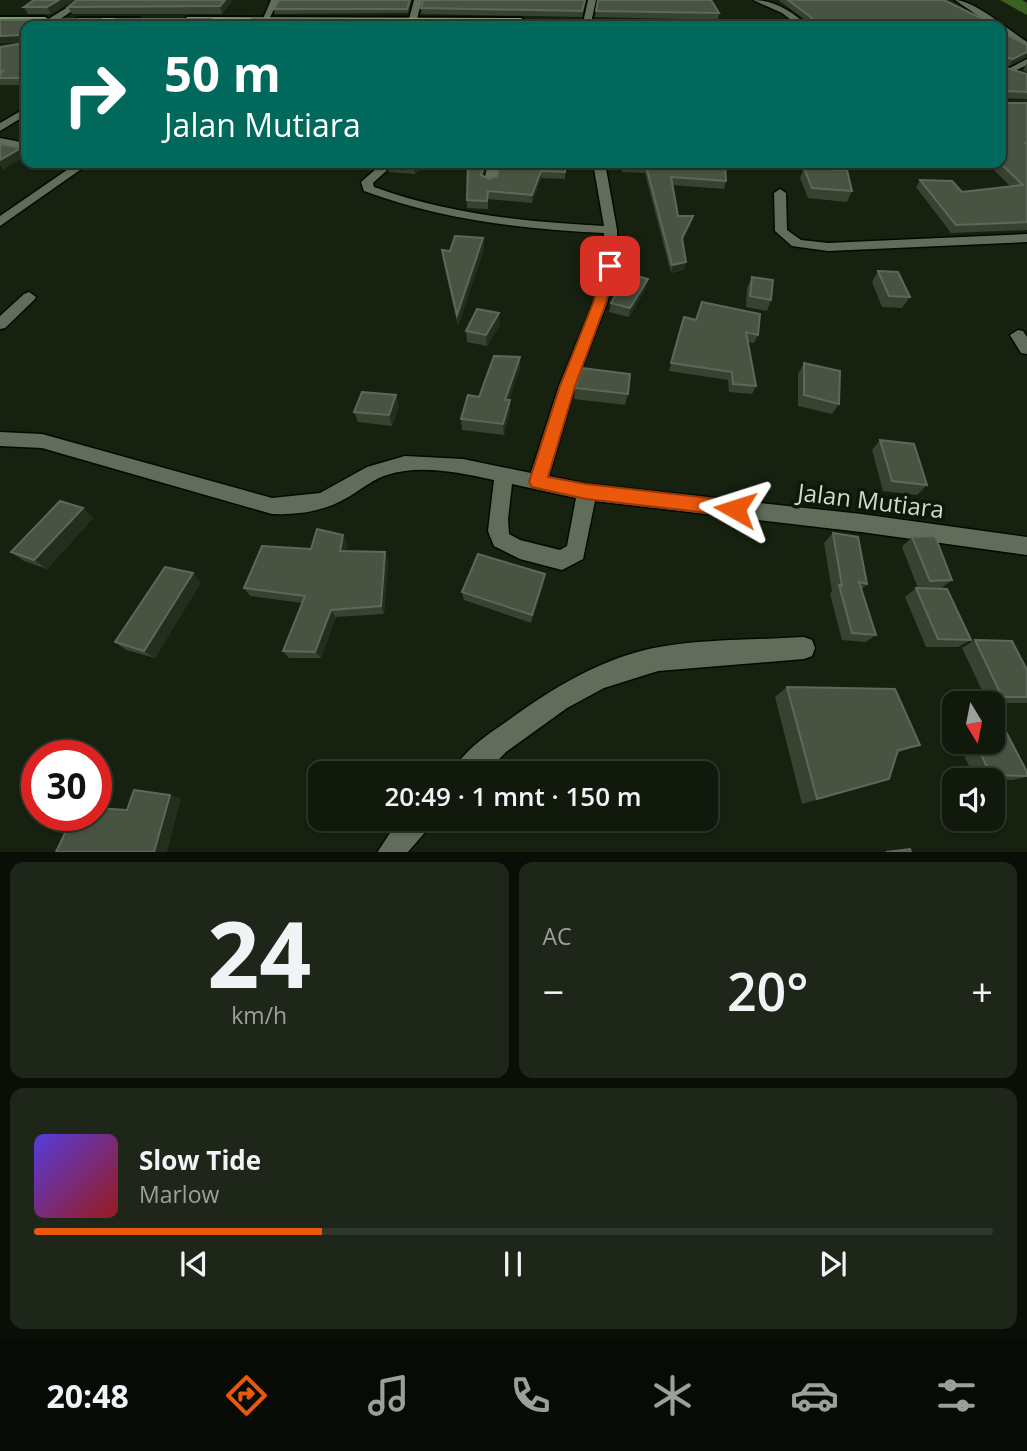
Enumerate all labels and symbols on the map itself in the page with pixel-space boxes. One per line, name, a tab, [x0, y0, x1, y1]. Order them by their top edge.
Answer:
pin	[580, 236, 640, 296]
position arrow	[698, 472, 772, 546]
street label: Jalan Mutiara	[794, 474, 946, 525]
north arrow	[942, 691, 1004, 754]
speed limit sign: 30	[21, 740, 112, 831]

